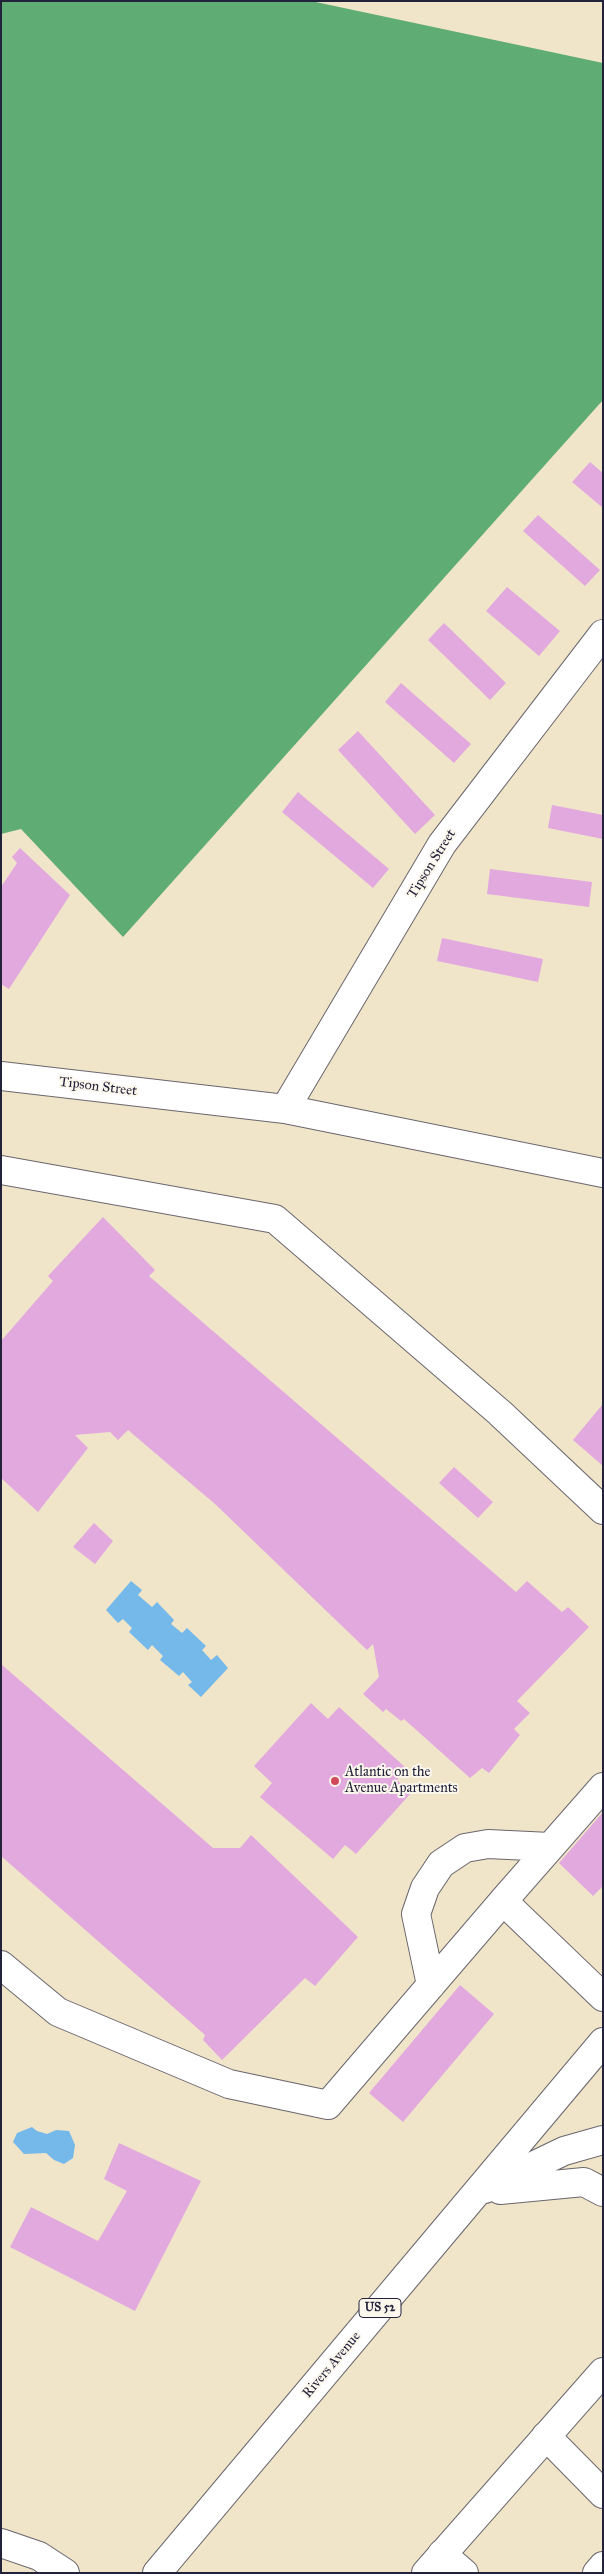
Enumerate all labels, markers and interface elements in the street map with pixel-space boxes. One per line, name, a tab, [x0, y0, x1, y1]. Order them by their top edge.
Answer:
street label: Tipson Street	[404, 826, 460, 902]
street label: Tipson Street	[58, 1074, 138, 1100]
place label: Atlantic on the Avenue Apartments	[345, 1765, 458, 1798]
marker: Atlantic on the Avenue Apartments	[329, 1775, 341, 1787]
road number: US 52	[359, 2298, 401, 2318]
street label: Rivers Avenue	[299, 2328, 365, 2402]

